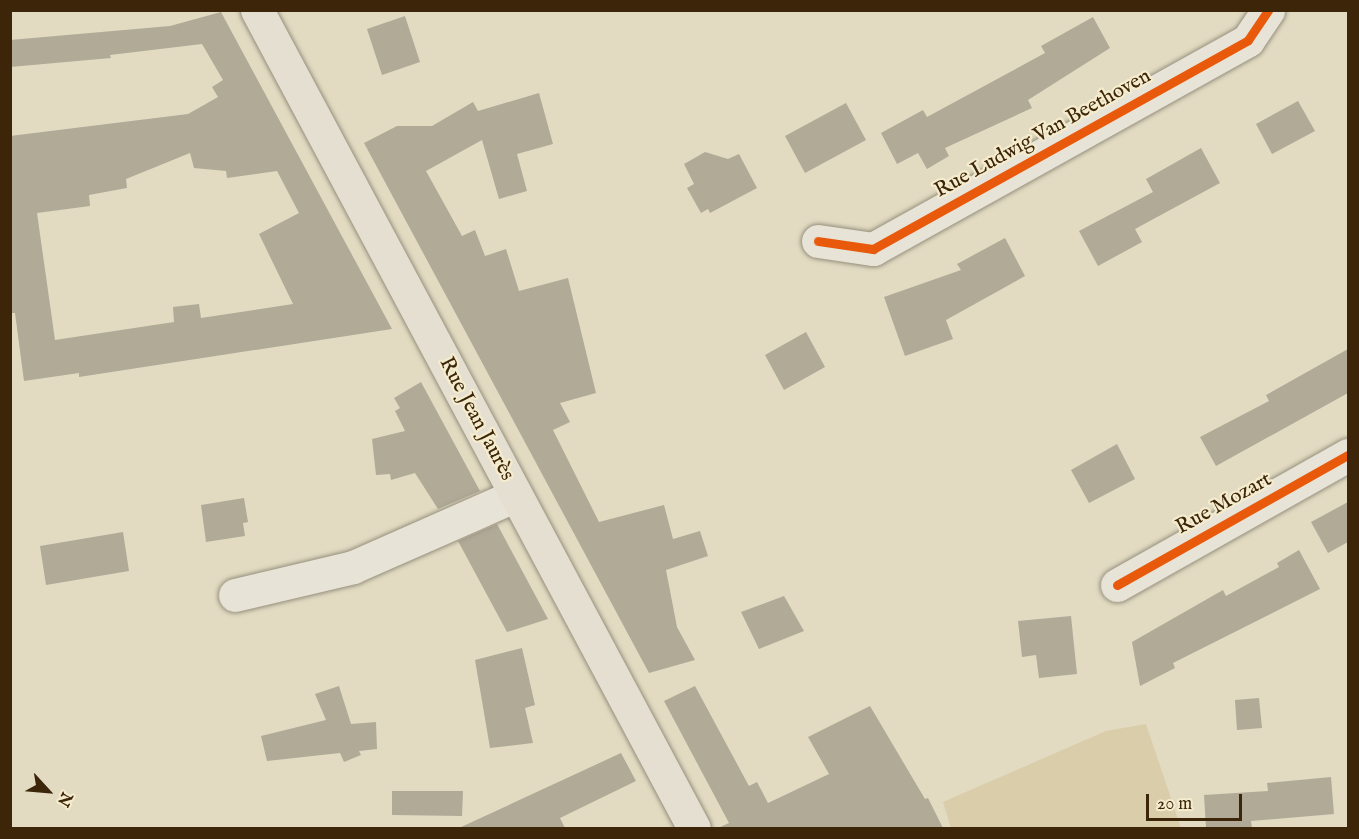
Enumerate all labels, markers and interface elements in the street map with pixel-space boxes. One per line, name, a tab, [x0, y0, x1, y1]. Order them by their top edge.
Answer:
street label: Rue Ludwig Van Beethoven	[931, 64, 1155, 204]
street label: Rue Jean Jaurès	[433, 353, 519, 485]
street label: Rue Mozart	[1172, 467, 1276, 541]
north arrow	[18, 761, 78, 821]
scale bar	[1149, 782, 1245, 820]
text: N	[52, 788, 76, 809]
text: 20 m	[1157, 793, 1192, 816]

